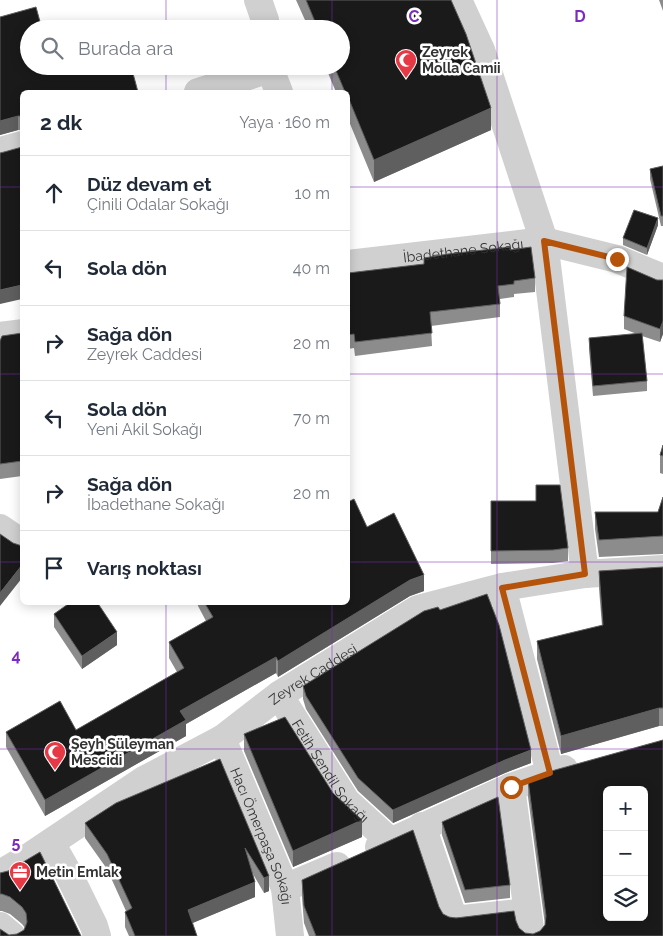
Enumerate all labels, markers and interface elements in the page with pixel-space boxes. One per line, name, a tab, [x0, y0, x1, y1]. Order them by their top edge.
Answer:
text: C	[409, 7, 420, 26]
text: D	[574, 7, 586, 26]
search box	[20, 20, 350, 75]
icon: search	[38, 34, 66, 62]
text: Burada ara	[78, 37, 173, 59]
place label: Zeyrek Molla Camii	[422, 44, 501, 76]
mosque icon: Zeyrek Molla Camii	[394, 48, 418, 79]
text: 2 dk	[40, 110, 82, 135]
text: Yaya · 160 m	[239, 113, 330, 132]
text: Düz devam et	[87, 173, 212, 195]
icon: ahead	[40, 179, 68, 207]
text: 10 m	[295, 184, 330, 203]
text: Çinili Odalar Sokağı	[87, 195, 229, 214]
street label: İbadethane Sokağı	[402, 235, 524, 265]
route end	[606, 248, 629, 271]
icon: left	[40, 254, 68, 282]
text: Sola dön	[87, 257, 167, 279]
text: 40 m	[293, 259, 330, 278]
text: Sağa dön	[87, 323, 172, 345]
icon: right	[40, 329, 68, 357]
text: 20 m	[293, 334, 330, 353]
text: Zeyrek Caddesi	[87, 345, 202, 364]
text: Sola dön	[87, 398, 167, 420]
icon: left	[40, 404, 68, 432]
text: 70 m	[293, 409, 330, 428]
text: Yeni Akil Sokağı	[87, 420, 202, 439]
text: Sağa dön	[87, 473, 172, 495]
icon: right	[40, 479, 68, 507]
text: 20 m	[293, 484, 330, 503]
text: İbadethane Sokağı	[87, 495, 225, 514]
icon: arrive	[40, 554, 68, 582]
text: Varış noktası	[87, 557, 202, 579]
street label: Zeyrek Caddesi	[266, 641, 360, 708]
text: 4	[11, 646, 21, 665]
street label: Fetih Şendil Sokağı	[289, 717, 372, 826]
place label: Şeyh Süleyman Mescidi	[71, 736, 174, 768]
mosque icon: Şeyh Süleyman Mescidi	[43, 740, 67, 771]
street label: Hacı Ömerpaşa Sokağı	[227, 765, 295, 905]
route start	[500, 776, 523, 799]
map controls	[603, 786, 648, 921]
button: +	[603, 786, 648, 831]
button: −	[603, 831, 648, 876]
text: 5	[12, 833, 21, 852]
office icon: Metin Emlak	[8, 860, 32, 891]
place label: Metin Emlak	[36, 864, 119, 880]
button: layers	[603, 876, 648, 921]

